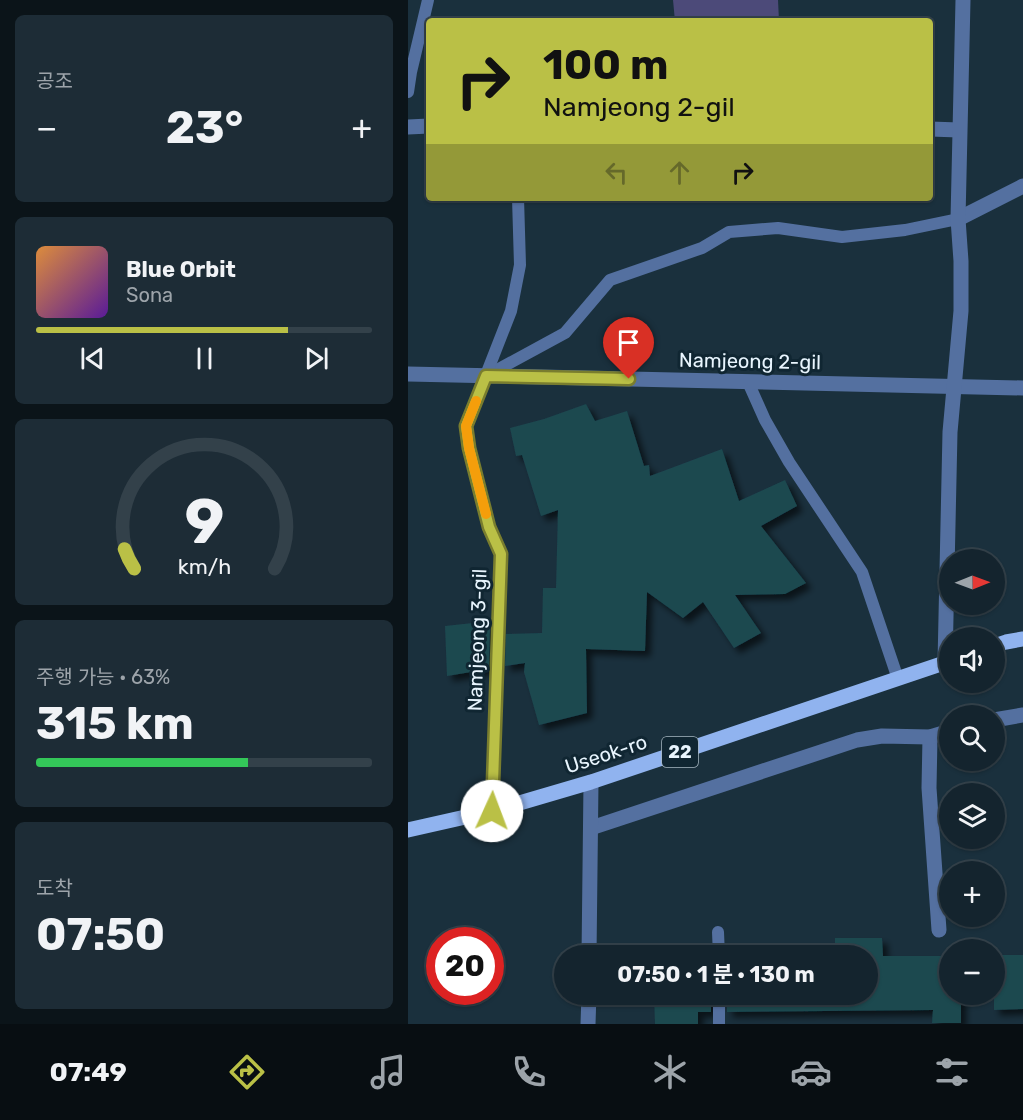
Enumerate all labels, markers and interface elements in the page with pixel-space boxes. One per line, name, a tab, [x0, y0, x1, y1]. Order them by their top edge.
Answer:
text: 100 m	[543, 40, 668, 90]
icon: right	[444, 42, 522, 120]
text: 공조	[36, 69, 73, 93]
text: Namjeong 2-gil	[543, 91, 735, 123]
text: 23°	[166, 101, 243, 154]
text: −	[36, 108, 57, 147]
text: +	[351, 108, 372, 147]
icon: left	[600, 156, 633, 189]
icon: ahead	[663, 156, 696, 189]
icon: right	[726, 156, 759, 189]
text: Blue Orbit	[126, 256, 236, 283]
text: Sona	[126, 283, 173, 307]
pin	[603, 317, 654, 379]
icon: arrive	[612, 326, 645, 359]
icon: previous	[76, 342, 109, 375]
icon: pause	[188, 342, 221, 375]
icon: next	[300, 342, 333, 375]
street label: Namjeong 2-gil	[679, 348, 821, 374]
text: 9	[184, 485, 224, 559]
north arrow	[939, 549, 1005, 615]
map controls	[939, 549, 1005, 1005]
text: km/h	[177, 554, 231, 579]
street label: Namjeong 3-gil	[463, 568, 491, 712]
button: sound	[939, 627, 1005, 693]
text: 주행 가능 · 63%	[36, 665, 170, 689]
text: 315 km	[36, 697, 194, 750]
button: search	[939, 705, 1005, 771]
street label: Useok-ro	[562, 729, 650, 779]
road number: 22	[662, 737, 698, 767]
position arrow	[460, 779, 524, 843]
button: layers	[939, 783, 1005, 849]
button: +	[939, 861, 1005, 927]
text: 도착	[36, 876, 73, 900]
text: 07:50	[36, 908, 165, 961]
speed limit sign: 20	[426, 927, 504, 1005]
button: −	[939, 939, 1005, 1005]
text: 07:50 · 1 분 · 130 m	[617, 961, 815, 988]
icon: directions	[226, 1051, 268, 1093]
icon: music	[367, 1051, 409, 1093]
icon: phone	[508, 1051, 550, 1093]
icon: climate	[649, 1051, 691, 1093]
icon: car	[790, 1051, 832, 1093]
icon: filters	[931, 1051, 973, 1093]
text: 07:49	[50, 1056, 127, 1088]

